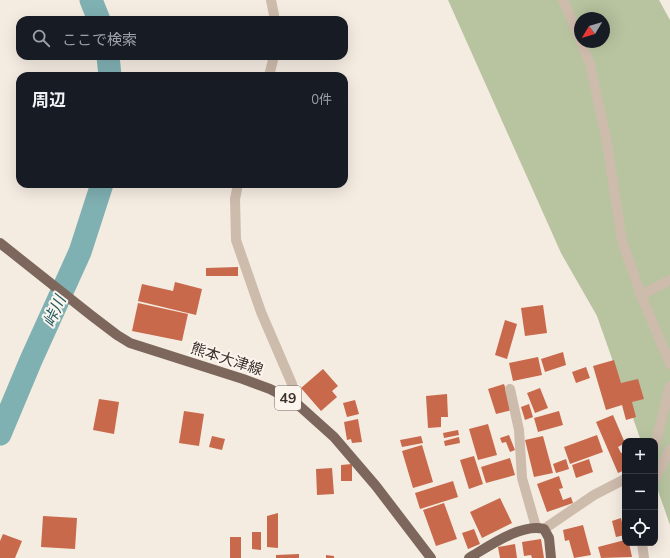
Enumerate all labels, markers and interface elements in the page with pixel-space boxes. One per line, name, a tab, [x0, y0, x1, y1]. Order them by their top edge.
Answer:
north arrow	[574, 12, 610, 48]
search box	[16, 16, 348, 60]
icon: search	[30, 27, 52, 49]
text: ここで検索	[62, 30, 137, 49]
text: 周辺	[32, 89, 66, 110]
text: 0件	[311, 91, 332, 107]
water label: 峠川	[38, 290, 70, 330]
street label: 熊本大津線	[189, 338, 266, 379]
road number: 49	[275, 386, 301, 410]
map controls	[622, 438, 658, 546]
button: +	[622, 438, 658, 474]
button: −	[622, 474, 658, 510]
button: locate	[622, 510, 658, 546]

